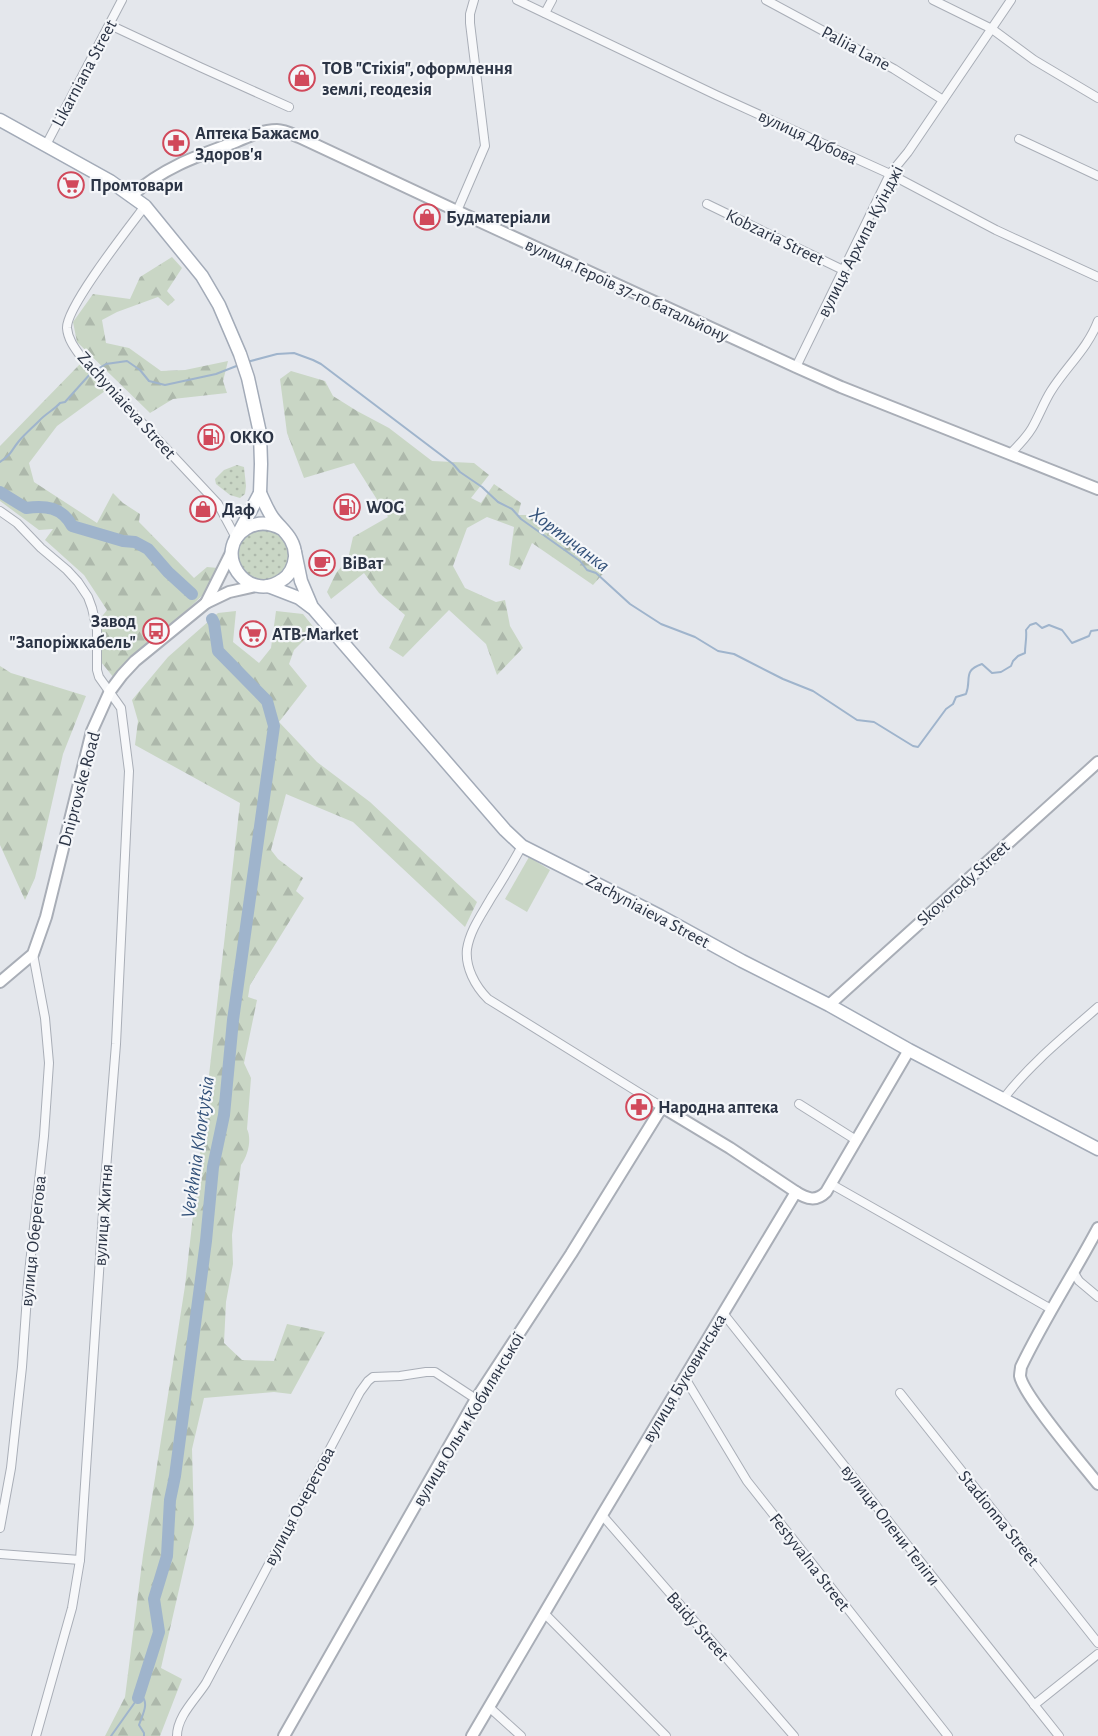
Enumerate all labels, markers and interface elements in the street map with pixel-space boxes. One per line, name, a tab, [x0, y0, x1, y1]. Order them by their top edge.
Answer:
street label: Likarniana Street	[49, 17, 121, 130]
street label: Paliia Lane	[818, 23, 893, 74]
place label: ТОВ "Стіхія", оформлення землі, геодезія	[322, 60, 513, 99]
shop icon: ТОВ "Стіхія", оформлення землі, геодезія	[287, 63, 317, 93]
street label: вулиця Дубова	[755, 106, 860, 169]
place label: Аптека Бажаємо Здоров'я	[195, 125, 319, 164]
pharmacy icon: Аптека Бажаємо Здоров'я	[161, 128, 191, 158]
street label: вулиця Архипа Куїнджі	[815, 163, 907, 320]
supermarket icon: Промтовари	[56, 170, 86, 200]
place label: Промтовари	[90, 177, 183, 195]
shop icon: Будматеріали	[412, 202, 442, 232]
street label: Kobzaria Street	[723, 206, 827, 269]
place label: Будматеріали	[446, 209, 551, 227]
street label: вулиця Героїв 37-го батальйону	[522, 235, 732, 346]
street label: Zachyniaieva Street	[74, 349, 179, 463]
fuel station icon: OKKO	[196, 422, 226, 452]
place label: OKKO	[230, 429, 274, 447]
fuel station icon: WOG	[332, 492, 362, 522]
shop icon: Даф	[188, 494, 218, 524]
place label: WOG	[366, 499, 404, 517]
place label: Даф	[222, 501, 255, 519]
water label: Хортичанка	[526, 503, 613, 576]
cafe icon: ВіВат	[307, 548, 337, 578]
place label: ВіВат	[342, 555, 384, 573]
place label: Завод "Запоріжкабель"	[9, 613, 136, 652]
bus stop icon: Завод "Запоріжкабель"	[141, 616, 171, 646]
supermarket icon: ATB-Market	[238, 619, 268, 649]
place label: ATB-Market	[272, 626, 358, 644]
street label: Dniprovske Road	[56, 730, 104, 849]
street label: Skovorody Street	[914, 837, 1014, 930]
street label: Zachyniaieva Street	[583, 872, 712, 952]
water label: Verkhnia Khortytsia	[178, 1075, 218, 1219]
pharmacy icon: Народна аптека	[624, 1092, 654, 1122]
place label: Народна аптека	[658, 1099, 779, 1117]
street label: вулиця Житня	[91, 1163, 117, 1267]
street label: вулиця Оберегова	[17, 1174, 50, 1308]
street label: вулиця Буковинська	[639, 1311, 730, 1446]
street label: вулиця Ольги Кобилянської	[409, 1329, 528, 1509]
street label: вулиця Очеретова	[261, 1444, 339, 1569]
street label: вулиця Олени Теліги	[837, 1462, 943, 1590]
street label: Stadionna Street	[954, 1468, 1042, 1570]
street label: Festyvalna Street	[766, 1510, 853, 1615]
street label: Baidy Street	[663, 1589, 732, 1665]

